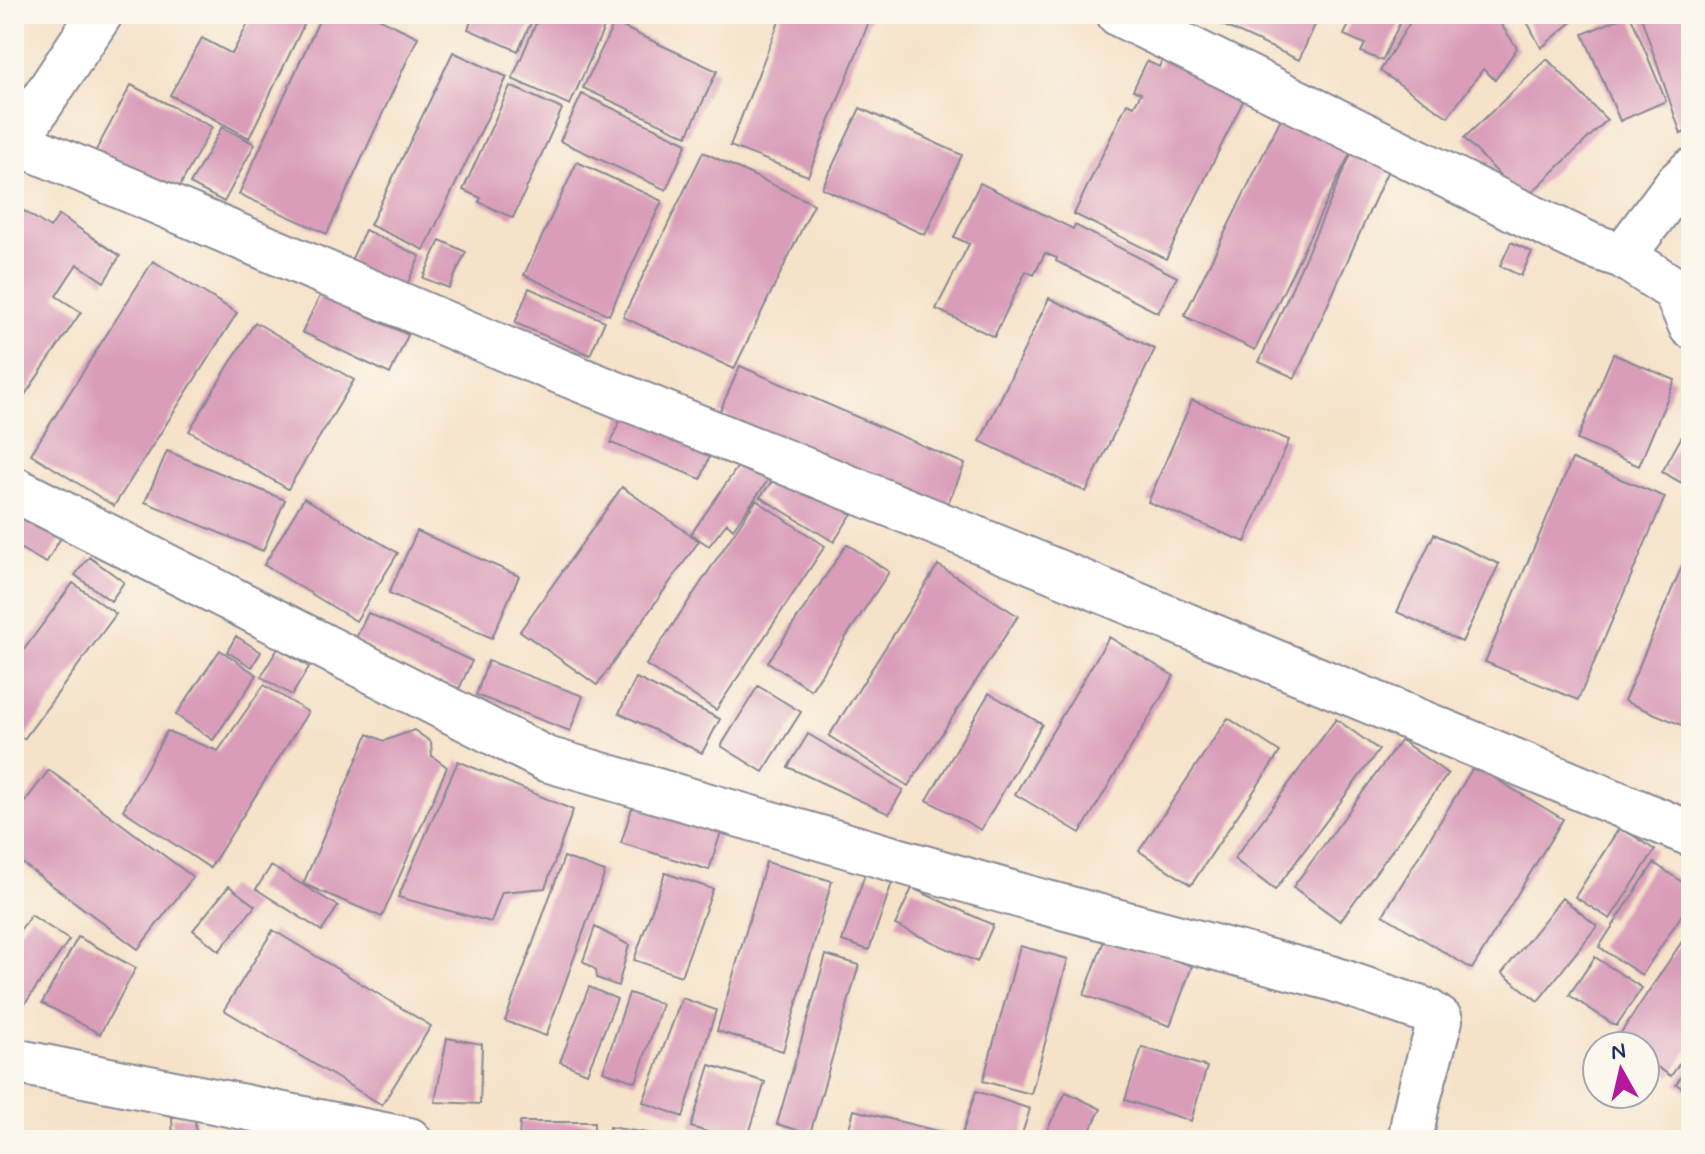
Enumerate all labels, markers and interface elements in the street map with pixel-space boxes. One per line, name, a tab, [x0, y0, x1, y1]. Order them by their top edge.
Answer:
north arrow	[1581, 1030, 1661, 1110]
text: N	[1609, 1037, 1628, 1067]

